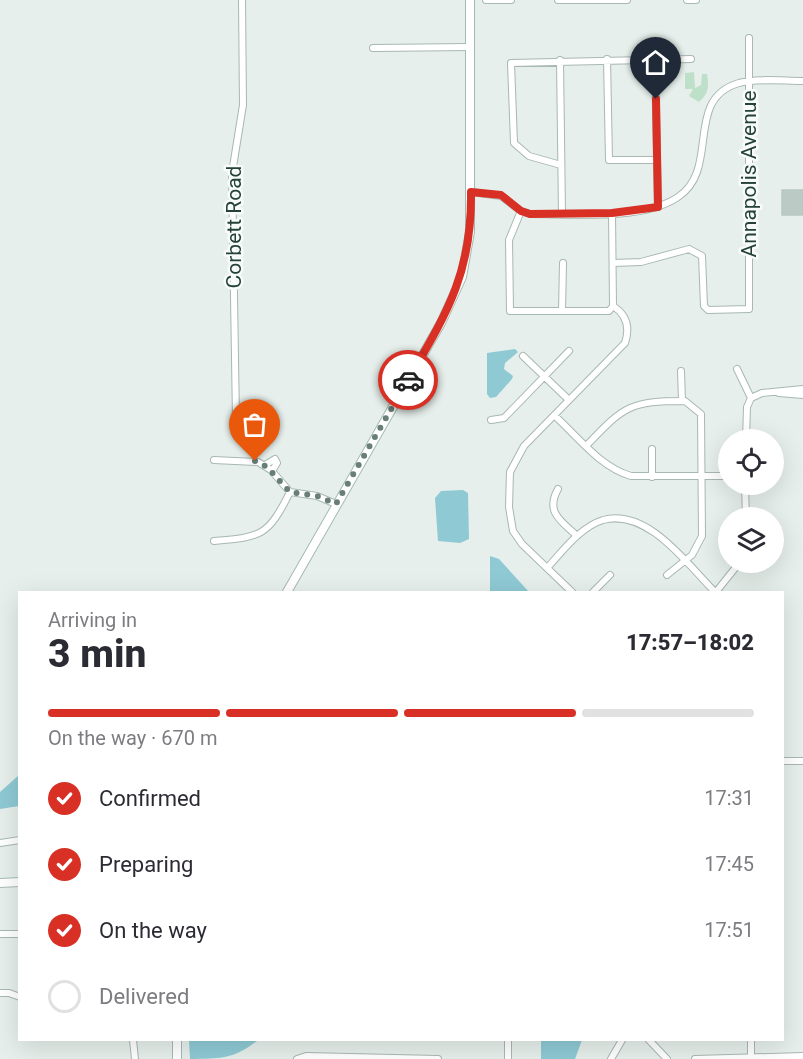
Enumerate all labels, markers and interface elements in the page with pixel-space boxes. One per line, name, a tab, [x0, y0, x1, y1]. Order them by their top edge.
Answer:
pin	[630, 37, 681, 99]
icon: home	[639, 46, 672, 79]
street label: Annapolis Avenue	[737, 90, 761, 258]
street label: Corbett Road	[222, 166, 246, 288]
courier	[378, 350, 438, 410]
icon: car	[392, 364, 425, 397]
pin	[229, 399, 280, 461]
icon: bag	[238, 408, 271, 441]
map controls	[718, 429, 784, 573]
button: locate	[718, 429, 784, 495]
button: layers	[718, 507, 784, 573]
text: Arriving in	[48, 608, 137, 632]
text: 17:57–18:02	[626, 630, 754, 655]
text: 3 min	[48, 631, 146, 677]
text: On the way · 670 m	[48, 726, 217, 750]
icon: check	[48, 782, 81, 815]
text: Confirmed	[99, 786, 201, 811]
text: 17:31	[704, 786, 754, 810]
icon: check	[48, 848, 81, 881]
text: Preparing	[99, 852, 193, 877]
text: 17:45	[704, 852, 754, 876]
icon: check	[48, 914, 81, 947]
text: On the way	[99, 918, 207, 943]
text: 17:51	[704, 918, 754, 942]
text: Delivered	[99, 984, 189, 1009]

